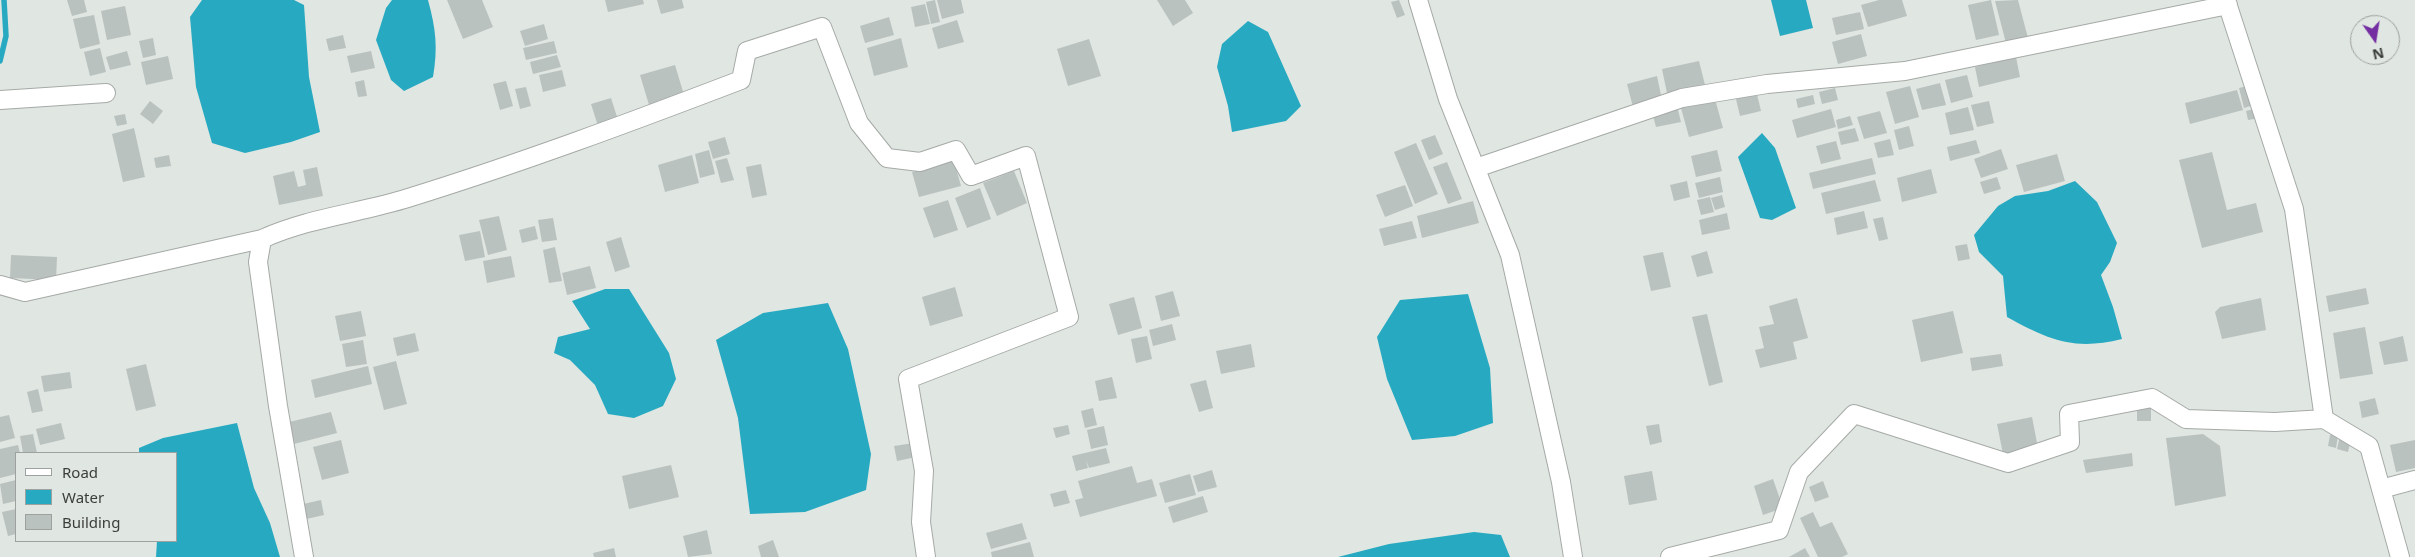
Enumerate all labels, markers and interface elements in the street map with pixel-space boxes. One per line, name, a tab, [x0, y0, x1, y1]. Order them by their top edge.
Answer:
north arrow	[2350, 15, 2400, 65]
text: N	[2371, 44, 2386, 65]
legend	[15, 452, 178, 542]
text: Road	[62, 462, 98, 482]
text: Water	[62, 487, 104, 507]
text: Building	[62, 512, 120, 532]

